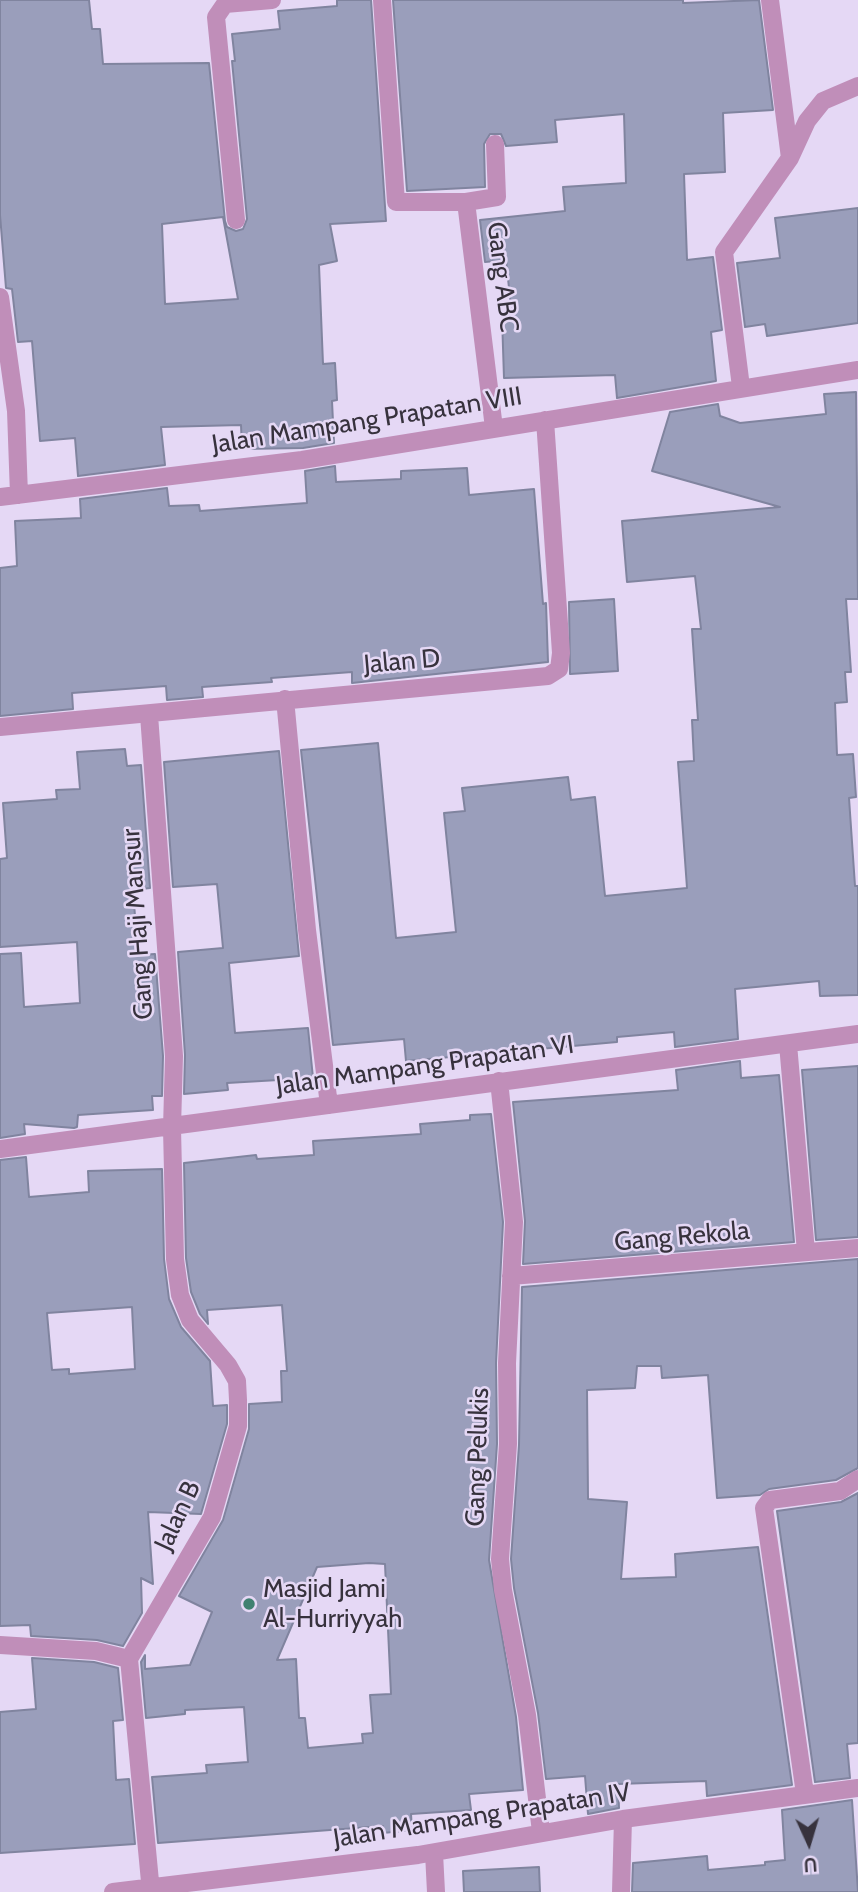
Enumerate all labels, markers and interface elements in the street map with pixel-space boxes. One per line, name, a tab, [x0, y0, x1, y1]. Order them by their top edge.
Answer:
street label: Gang ABC	[480, 220, 524, 334]
street label: Jalan Mampang Prapatan VIII	[210, 381, 524, 461]
street label: Jalan D	[362, 643, 442, 681]
street label: Gang Haji Mansur	[116, 827, 160, 1021]
street label: Jalan Mampang Prapatan VI	[274, 1030, 576, 1102]
street label: Gang Rekola	[613, 1216, 751, 1258]
street label: Gang Pelukis	[460, 1387, 496, 1527]
street label: Jalan B	[148, 1476, 208, 1556]
place label: Masjid Jami Al-Hurriyyah	[263, 1573, 402, 1634]
marker: Masjid Jami Al-Hurriyyah	[241, 1596, 257, 1612]
street label: Jalan Mampang Prapatan IV	[331, 1777, 633, 1855]
north arrow	[774, 1808, 844, 1878]
text: U	[803, 1852, 818, 1876]

